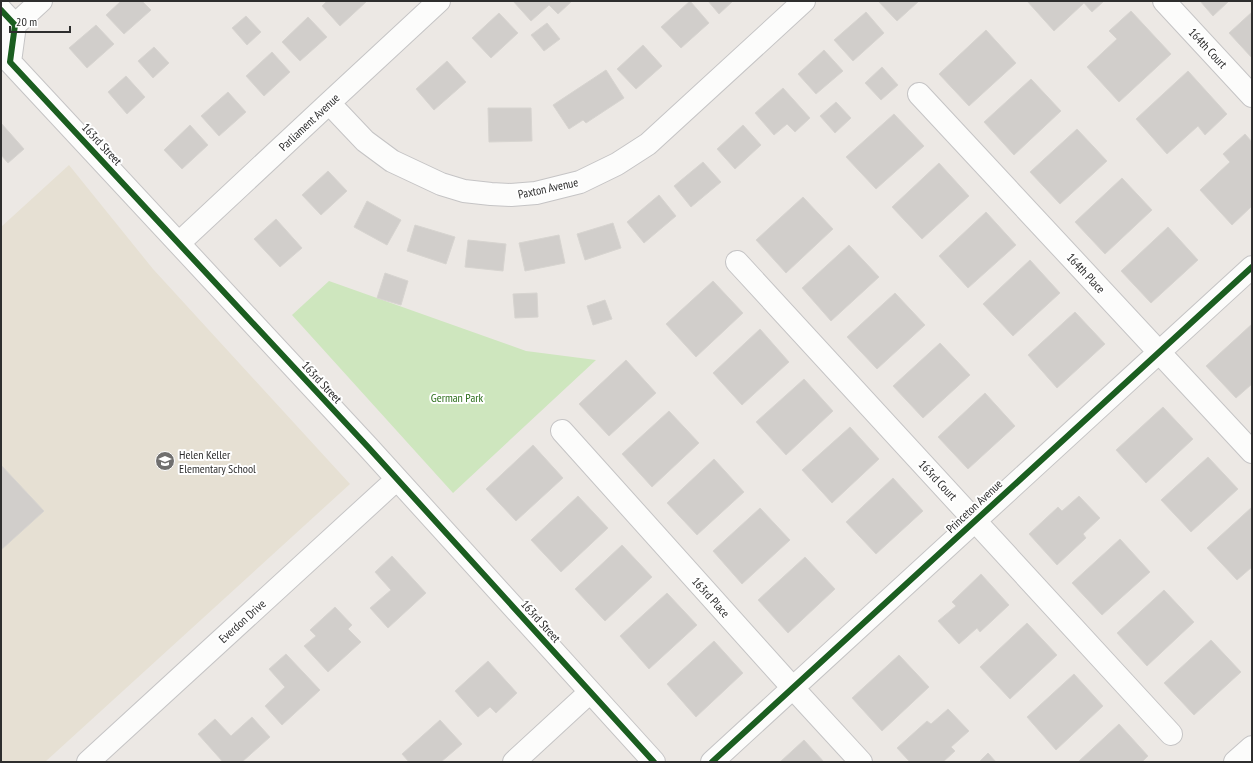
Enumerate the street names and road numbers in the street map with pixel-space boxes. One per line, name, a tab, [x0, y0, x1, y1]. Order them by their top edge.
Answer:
street label: 164th Court	[1186, 25, 1231, 72]
street label: Parliament Avenue	[276, 90, 342, 154]
street label: 163rd Street	[79, 120, 126, 169]
street label: Paxton Avenue	[517, 174, 579, 202]
street label: 164th Place	[1064, 250, 1108, 296]
street label: 163rd Street	[299, 358, 346, 407]
street label: 163rd Court	[916, 457, 961, 504]
street label: Princeton Avenue	[943, 476, 1005, 536]
street label: 163rd Place	[689, 574, 733, 620]
street label: Everdon Drive	[215, 596, 269, 646]
street label: 163rd Street	[518, 597, 564, 646]

